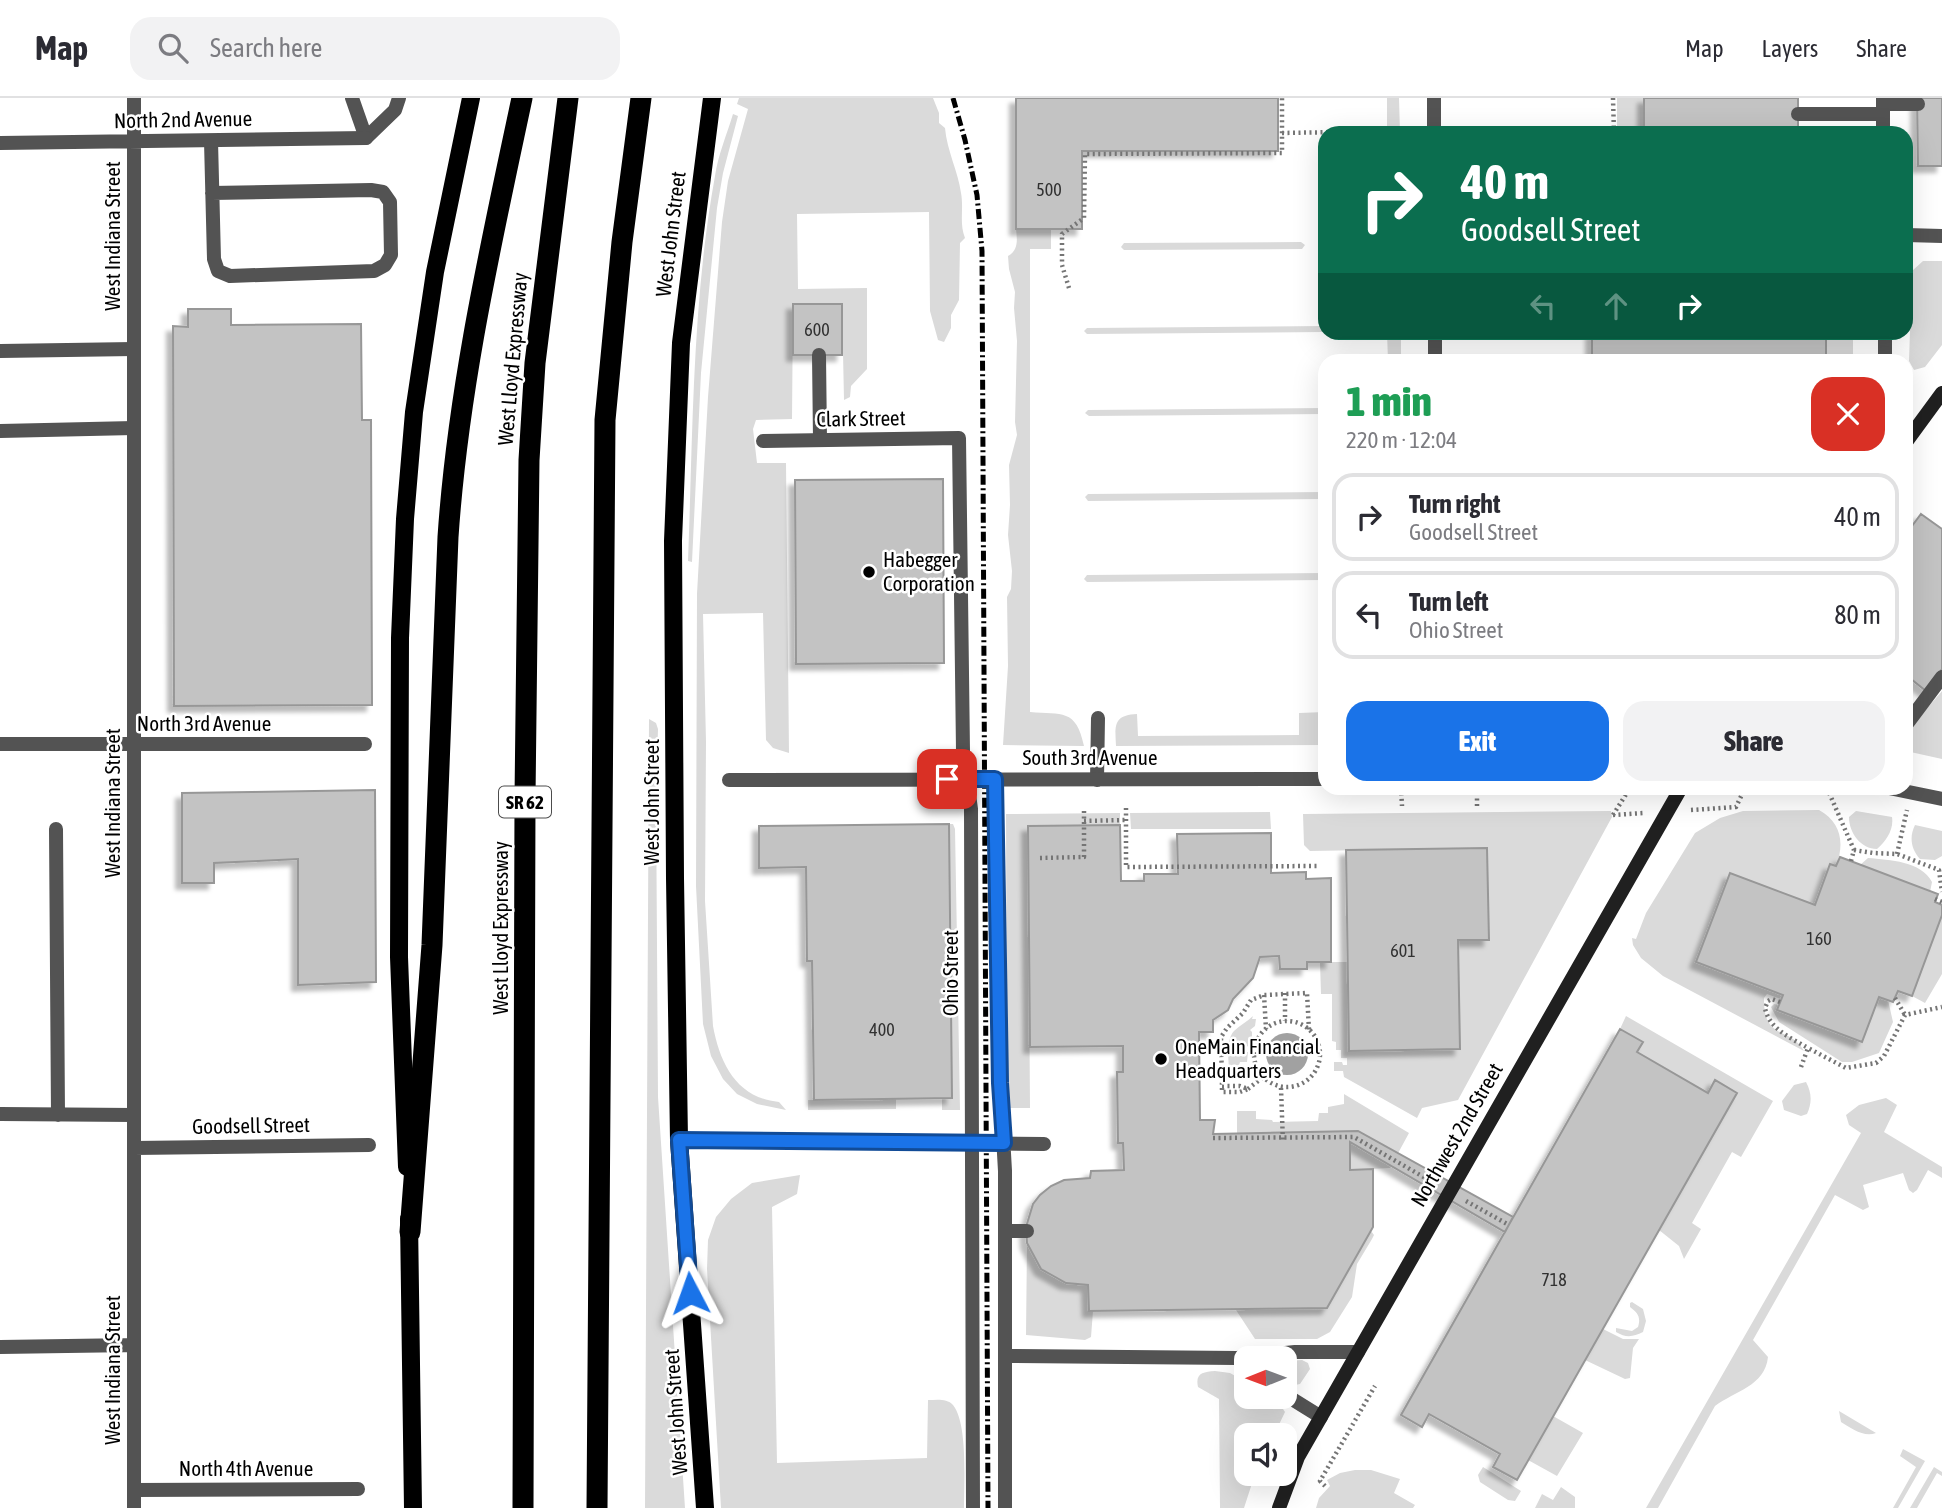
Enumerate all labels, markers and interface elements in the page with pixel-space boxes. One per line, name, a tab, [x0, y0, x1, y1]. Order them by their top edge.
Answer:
search box	[130, 17, 620, 80]
text: Map	[35, 29, 88, 67]
icon: search	[154, 29, 192, 67]
text: Search here	[210, 33, 322, 63]
text: Map	[1685, 35, 1724, 62]
text: Layers	[1762, 35, 1818, 62]
text: Share	[1856, 35, 1907, 62]
street label: North 2nd Avenue	[114, 106, 252, 132]
text: 40 m	[1461, 153, 1549, 209]
icon: right	[1346, 154, 1437, 245]
street label: West Indiana Street	[100, 161, 124, 311]
street label: West John Street	[650, 170, 690, 298]
house number: 500	[1036, 179, 1062, 200]
text: Goodsell Street	[1461, 211, 1641, 248]
street label: West Lloyd Expressway	[492, 271, 532, 446]
icon: left	[1524, 287, 1562, 325]
icon: ahead	[1597, 287, 1635, 325]
icon: right	[1670, 287, 1708, 325]
house number: 600	[804, 319, 830, 340]
text: 1 min	[1346, 377, 1432, 425]
button: close	[1811, 377, 1885, 451]
street label: Clark Street	[816, 405, 906, 431]
text: 220 m · 12:04	[1346, 427, 1457, 453]
text: Turn right	[1409, 489, 1500, 519]
icon: right	[1350, 498, 1388, 536]
text: 40 m	[1834, 502, 1881, 532]
text: Goodsell Street	[1409, 519, 1538, 545]
place label: Habegger Corporation	[883, 547, 975, 595]
marker: Habegger Corporation	[861, 564, 877, 580]
text: Turn left	[1409, 587, 1489, 617]
icon: left	[1350, 596, 1388, 634]
text: 80 m	[1834, 600, 1881, 630]
text: Ohio Street	[1409, 617, 1503, 643]
button: Exit	[1346, 701, 1609, 781]
button: Share	[1623, 701, 1885, 781]
street label: North 3rd Avenue	[137, 711, 271, 735]
street label: West Indiana Street	[100, 728, 124, 878]
street label: West John Street	[639, 739, 663, 865]
street label: South 3rd Avenue	[1023, 745, 1157, 769]
pin	[917, 749, 977, 809]
icon: arrive	[928, 760, 966, 798]
road number: SR 62	[499, 786, 551, 818]
street label: West Lloyd Expressway	[488, 841, 512, 1015]
house number: 160	[1806, 928, 1832, 949]
street label: Ohio Street	[938, 930, 962, 1016]
house number: 601	[1390, 940, 1416, 961]
house number: 400	[869, 1019, 895, 1040]
place label: OneMain Financial Headquarters	[1175, 1034, 1321, 1082]
marker: OneMain Financial Headquarters	[1153, 1051, 1169, 1067]
street label: Northwest 2nd Street	[1405, 1059, 1507, 1210]
street label: Goodsell Street	[192, 1112, 310, 1138]
position arrow	[653, 1256, 727, 1330]
house number: 718	[1541, 1269, 1567, 1290]
street label: West Indiana Street	[100, 1295, 124, 1445]
north arrow	[1234, 1346, 1297, 1409]
map controls	[1234, 1346, 1297, 1486]
street label: West John Street	[659, 1348, 691, 1476]
button: sound	[1234, 1423, 1297, 1486]
street label: North 4th Avenue	[179, 1456, 313, 1480]

